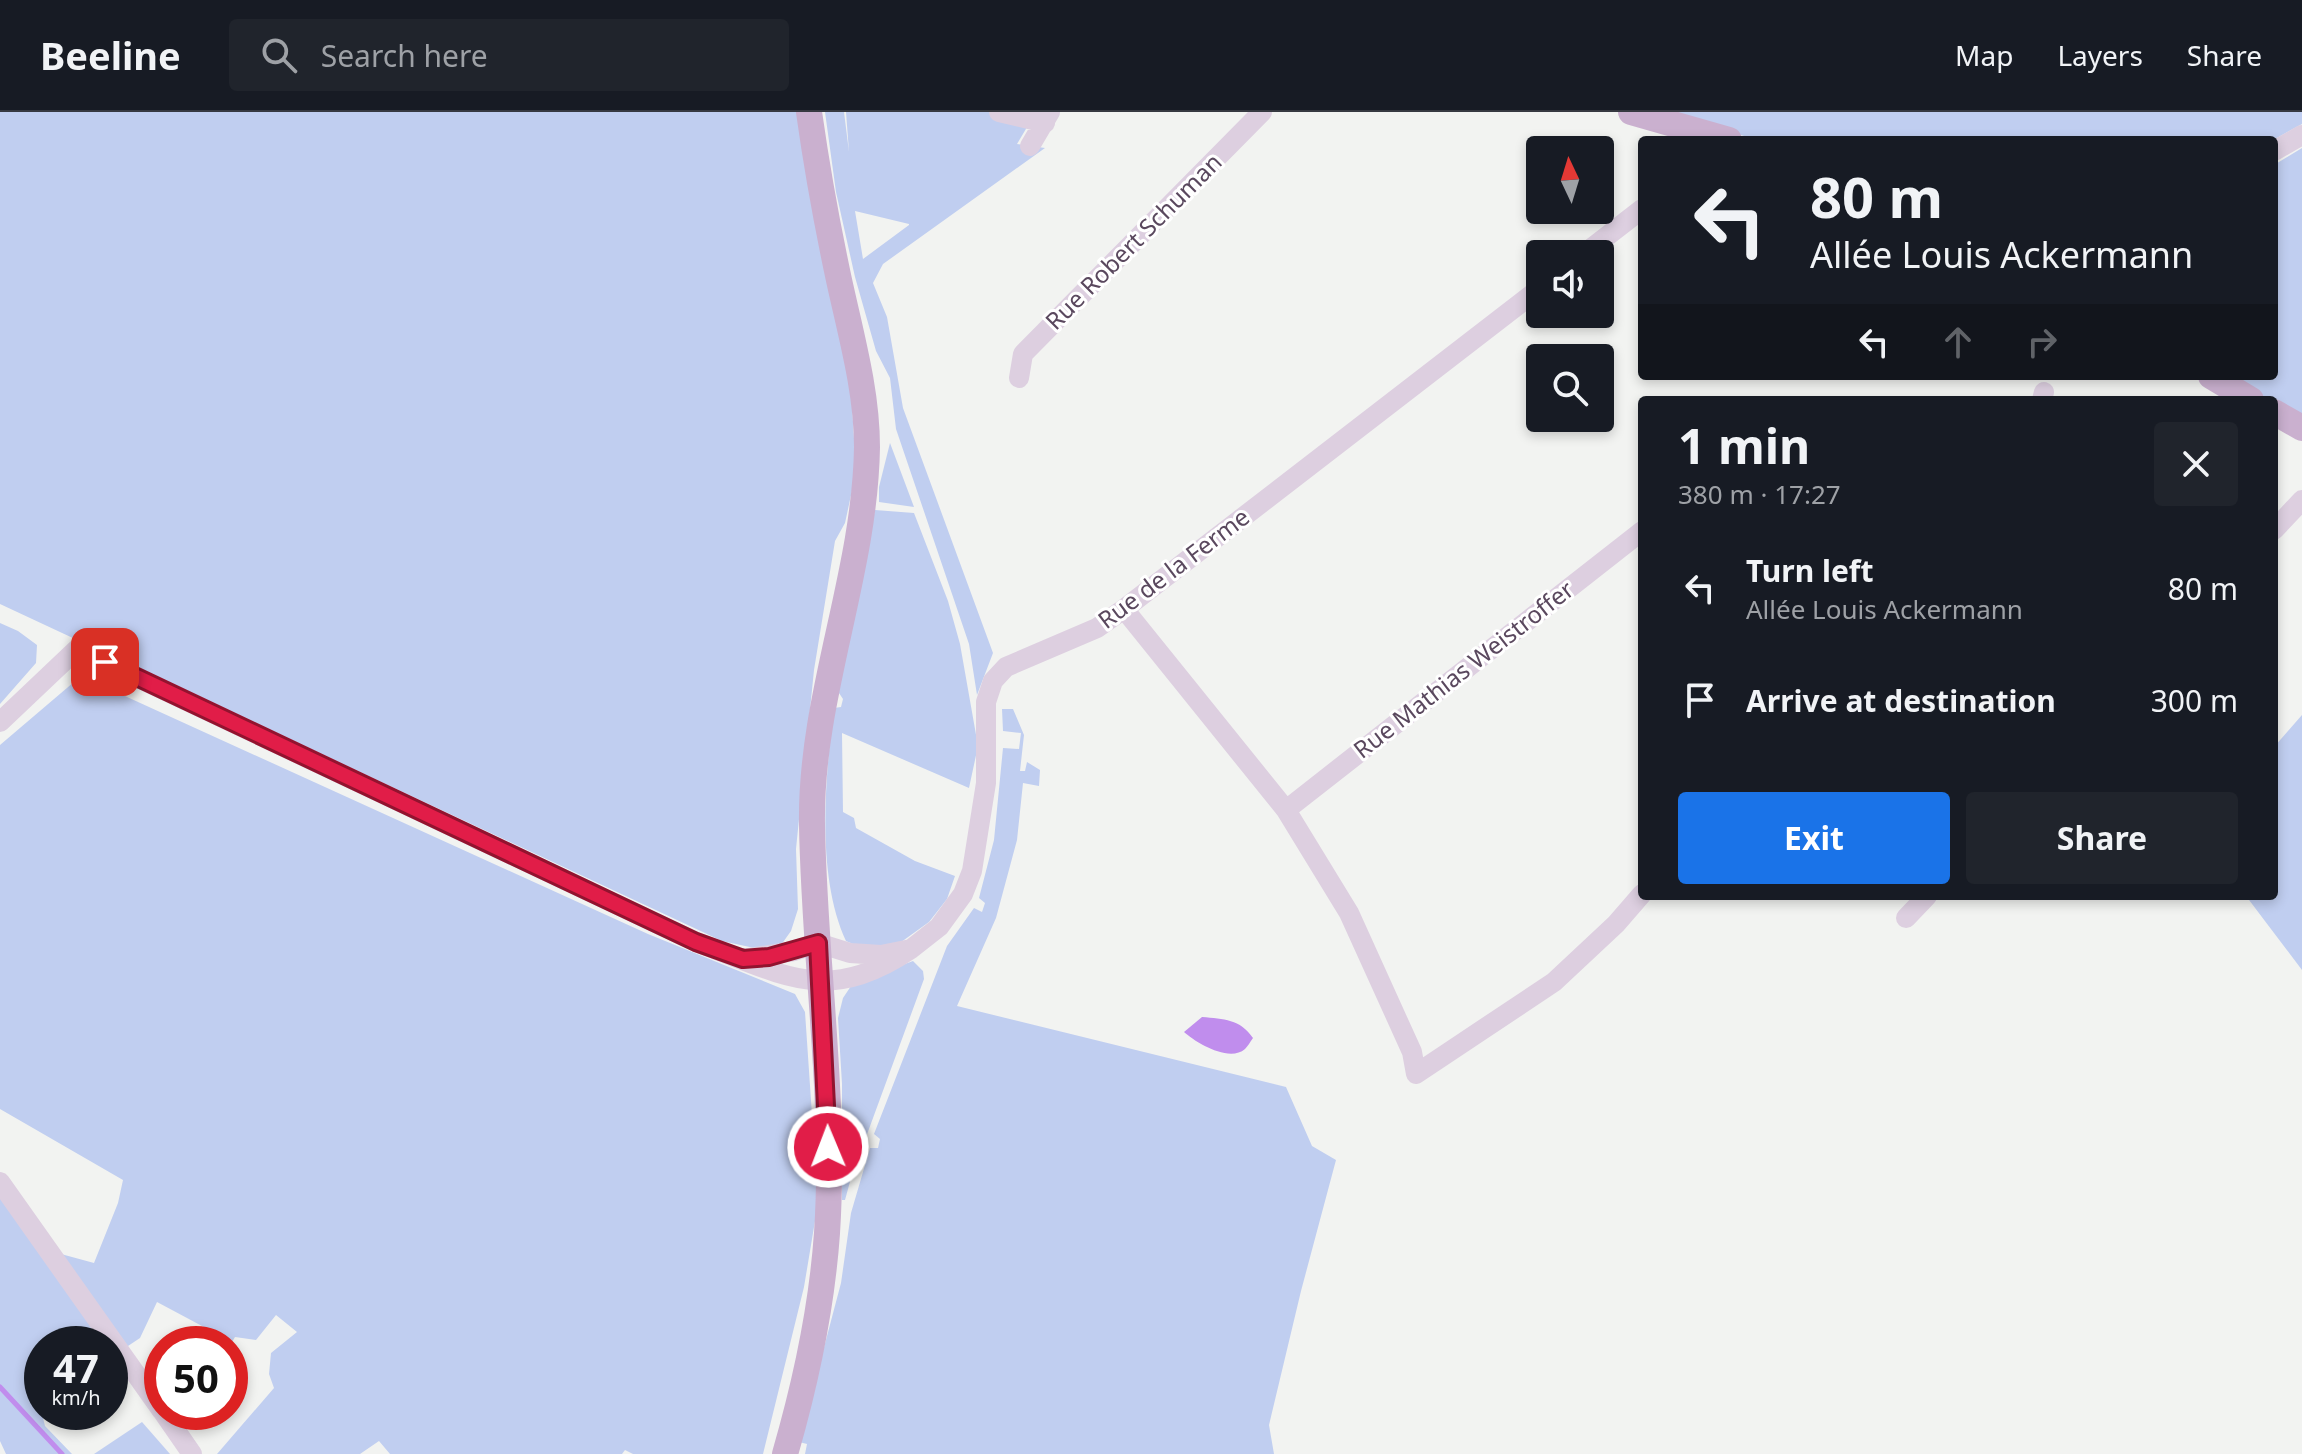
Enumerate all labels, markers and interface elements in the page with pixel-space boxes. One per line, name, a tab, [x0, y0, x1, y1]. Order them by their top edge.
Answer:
search box	[229, 19, 789, 91]
text: Beeline	[40, 29, 181, 81]
icon: search	[257, 33, 301, 77]
text: Search here	[321, 35, 488, 76]
text: Map	[1955, 36, 2013, 74]
text: Layers	[2057, 36, 2143, 74]
text: Share	[2187, 36, 2262, 74]
north arrow	[1526, 136, 1614, 224]
map controls	[1526, 136, 1614, 432]
street label: Rue Robert Schuman	[1037, 145, 1228, 336]
text: 80 m	[1810, 158, 1943, 234]
icon: left	[1678, 168, 1782, 272]
text: Allée Louis Ackermann	[1810, 230, 2193, 279]
button: sound	[1526, 240, 1614, 328]
icon: left	[1852, 320, 1896, 364]
icon: ahead	[1936, 320, 1980, 364]
icon: right	[2020, 320, 2064, 364]
button: search	[1526, 344, 1614, 432]
text: 1 min	[1678, 413, 1810, 478]
button: close	[2154, 422, 2238, 506]
text: 380 m · 17:27	[1678, 476, 1841, 512]
street label: Rue de la Ferme	[1091, 500, 1256, 636]
text: Turn left	[1746, 550, 1874, 591]
icon: left	[1678, 566, 1722, 610]
text: 80 m	[2168, 568, 2238, 609]
street label: Rue Mathias Weistroffer	[1346, 572, 1580, 765]
text: Allée Louis Ackermann	[1746, 591, 2023, 627]
pin	[71, 628, 139, 696]
icon: arrive	[83, 640, 127, 684]
icon: arrive	[1678, 678, 1722, 722]
text: Arrive at destination	[1746, 680, 2056, 721]
text: 300 m	[2151, 680, 2238, 721]
button: Exit	[1678, 792, 1950, 884]
button: Share	[1966, 792, 2238, 884]
position arrow	[786, 1105, 870, 1189]
speed limit sign: 50	[144, 1326, 248, 1430]
text: 47	[53, 1340, 99, 1395]
text: km/h	[51, 1384, 101, 1411]

